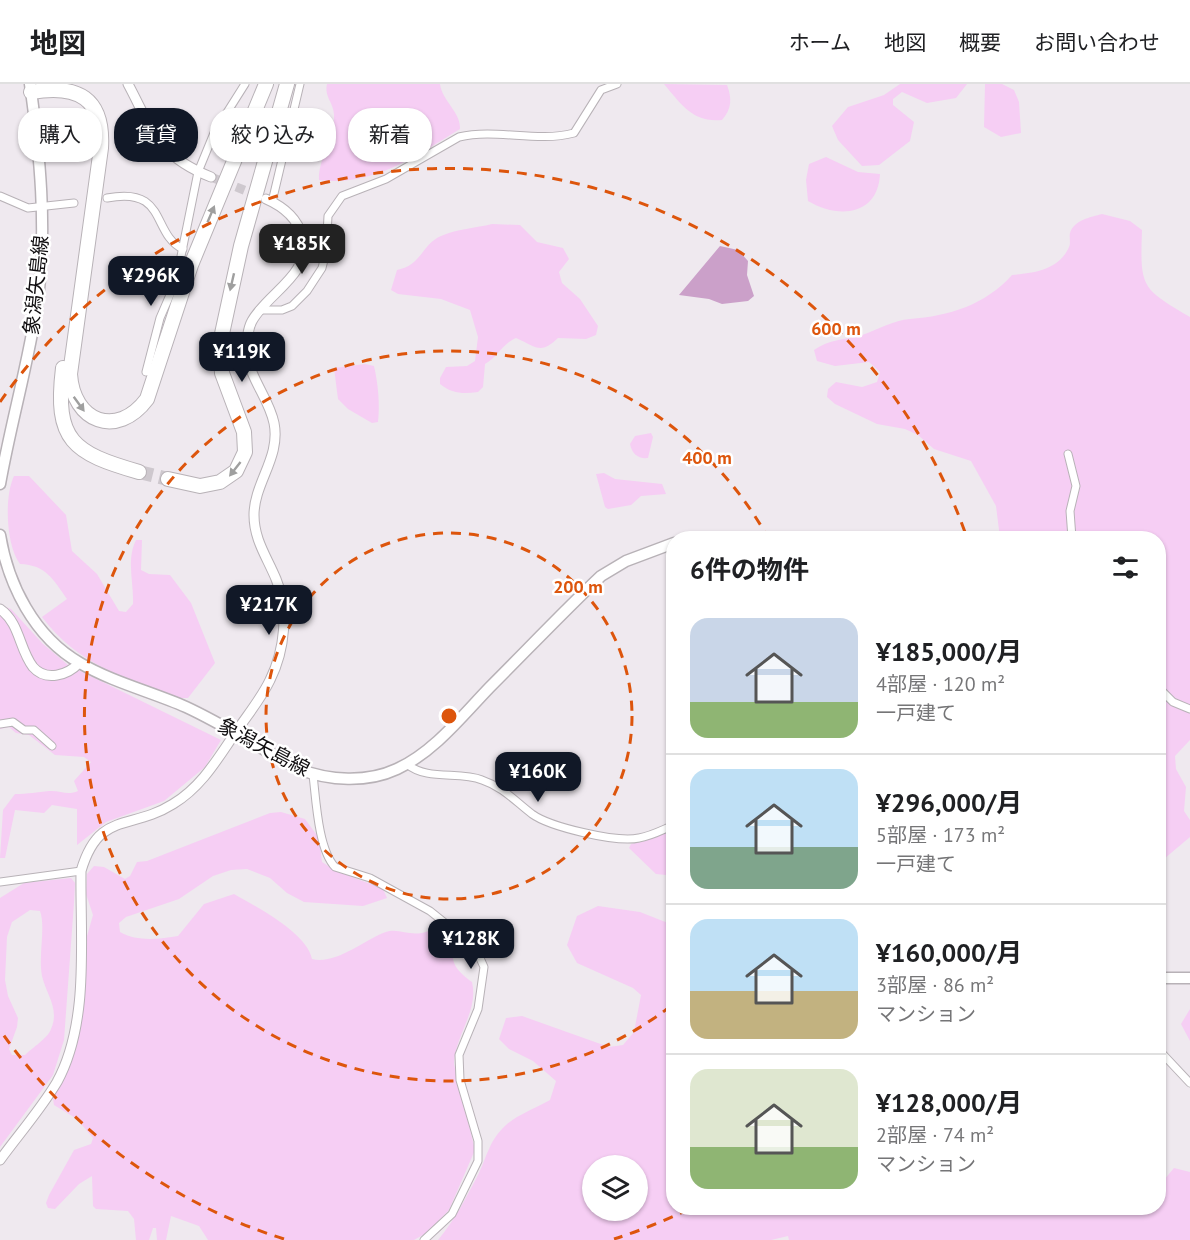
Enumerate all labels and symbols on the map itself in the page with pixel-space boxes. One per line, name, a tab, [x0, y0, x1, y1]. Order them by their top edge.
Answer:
one-way arrow	[206, 204, 216, 222]
pin: ¥185K	[260, 224, 344, 275]
street label: 象潟矢島線	[18, 234, 54, 336]
pin: ¥296K	[109, 256, 193, 307]
one-way arrow	[227, 273, 237, 291]
text: 600 m	[811, 317, 861, 340]
pin: ¥119K	[200, 332, 284, 383]
one-way arrow	[73, 395, 85, 411]
text: 400 m	[682, 446, 732, 469]
one-way arrow	[230, 461, 242, 476]
text: 200 m	[553, 575, 603, 598]
pin: ¥217K	[227, 585, 311, 636]
centre of rings	[439, 706, 459, 726]
street label: 象潟矢島線	[214, 712, 314, 782]
pin: ¥160K	[496, 752, 580, 803]
pin: ¥128K	[429, 919, 513, 970]

